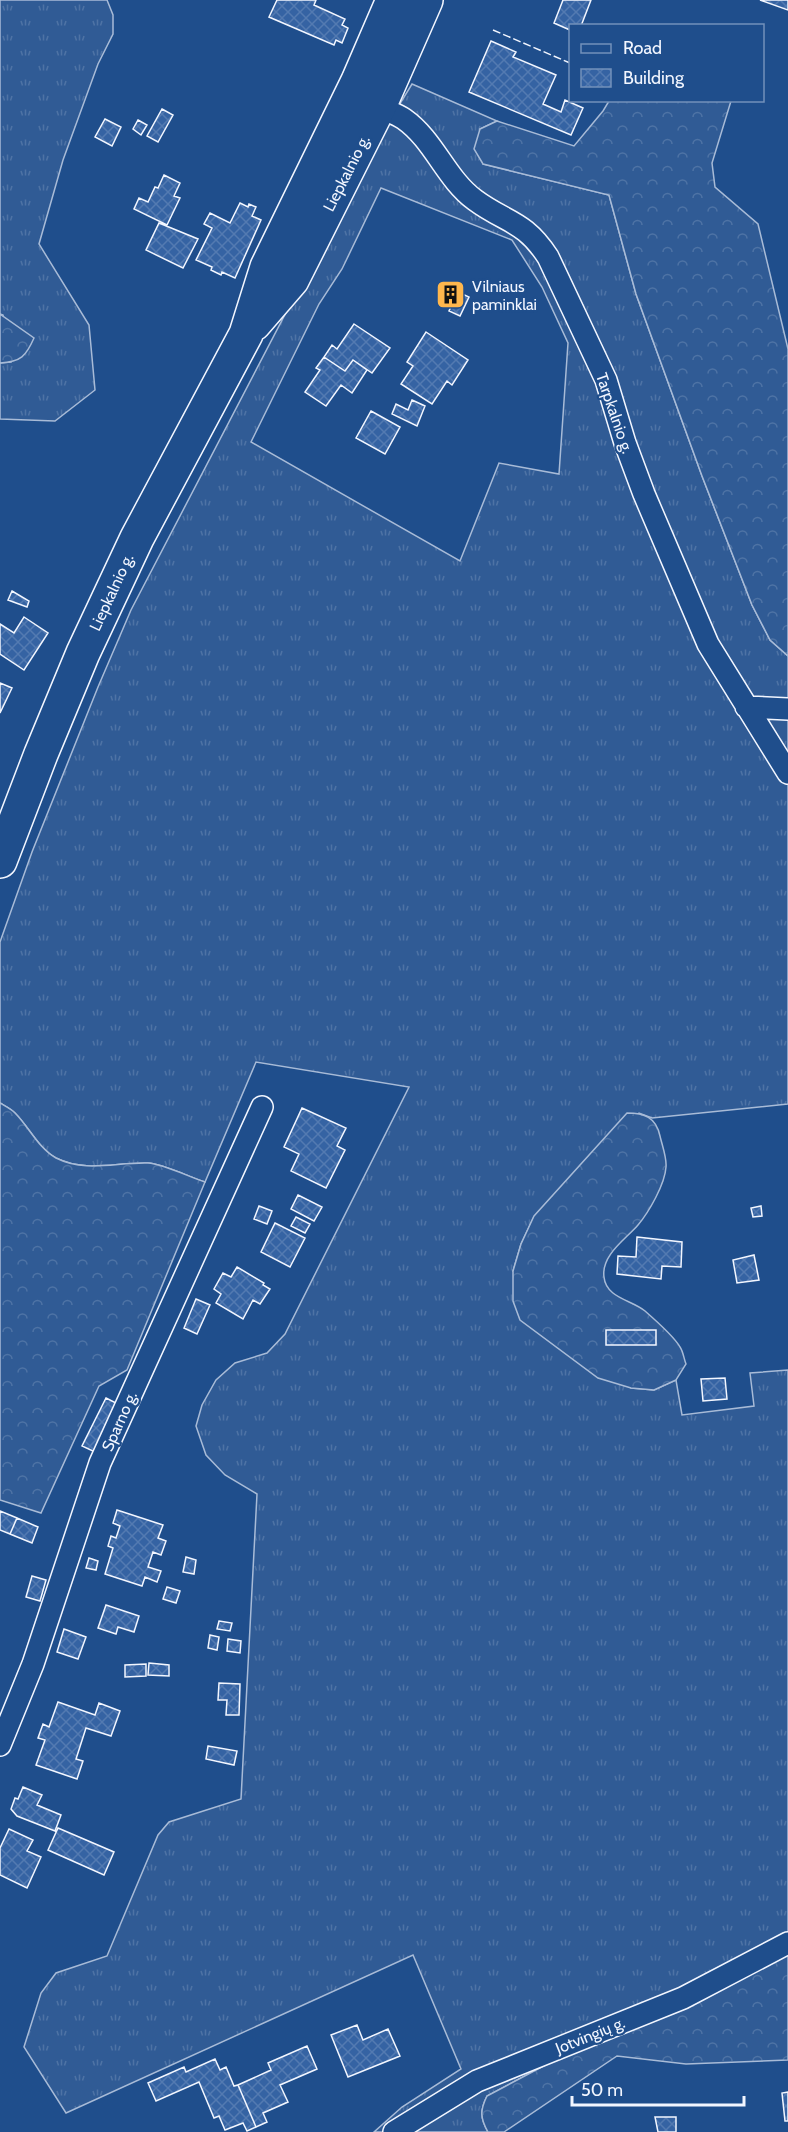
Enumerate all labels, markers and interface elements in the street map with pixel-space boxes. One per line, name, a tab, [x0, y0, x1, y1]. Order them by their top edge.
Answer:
legend	[569, 24, 764, 102]
text: Road	[623, 37, 662, 59]
text: Building	[623, 67, 685, 89]
street label: Liepkalnio g.	[319, 132, 374, 215]
place label: Vilniaus paminklai	[472, 277, 537, 314]
building icon: Vilniaus paminklai	[435, 279, 467, 311]
street label: Tarpkalnio g.	[592, 370, 637, 456]
street label: Liepkalnio g.	[85, 551, 138, 634]
street label: Sparno g.	[98, 1388, 141, 1454]
street label: Jotvingių g.	[552, 2013, 628, 2058]
scale bar	[572, 2069, 744, 2107]
text: 50 m	[581, 2079, 623, 2101]

